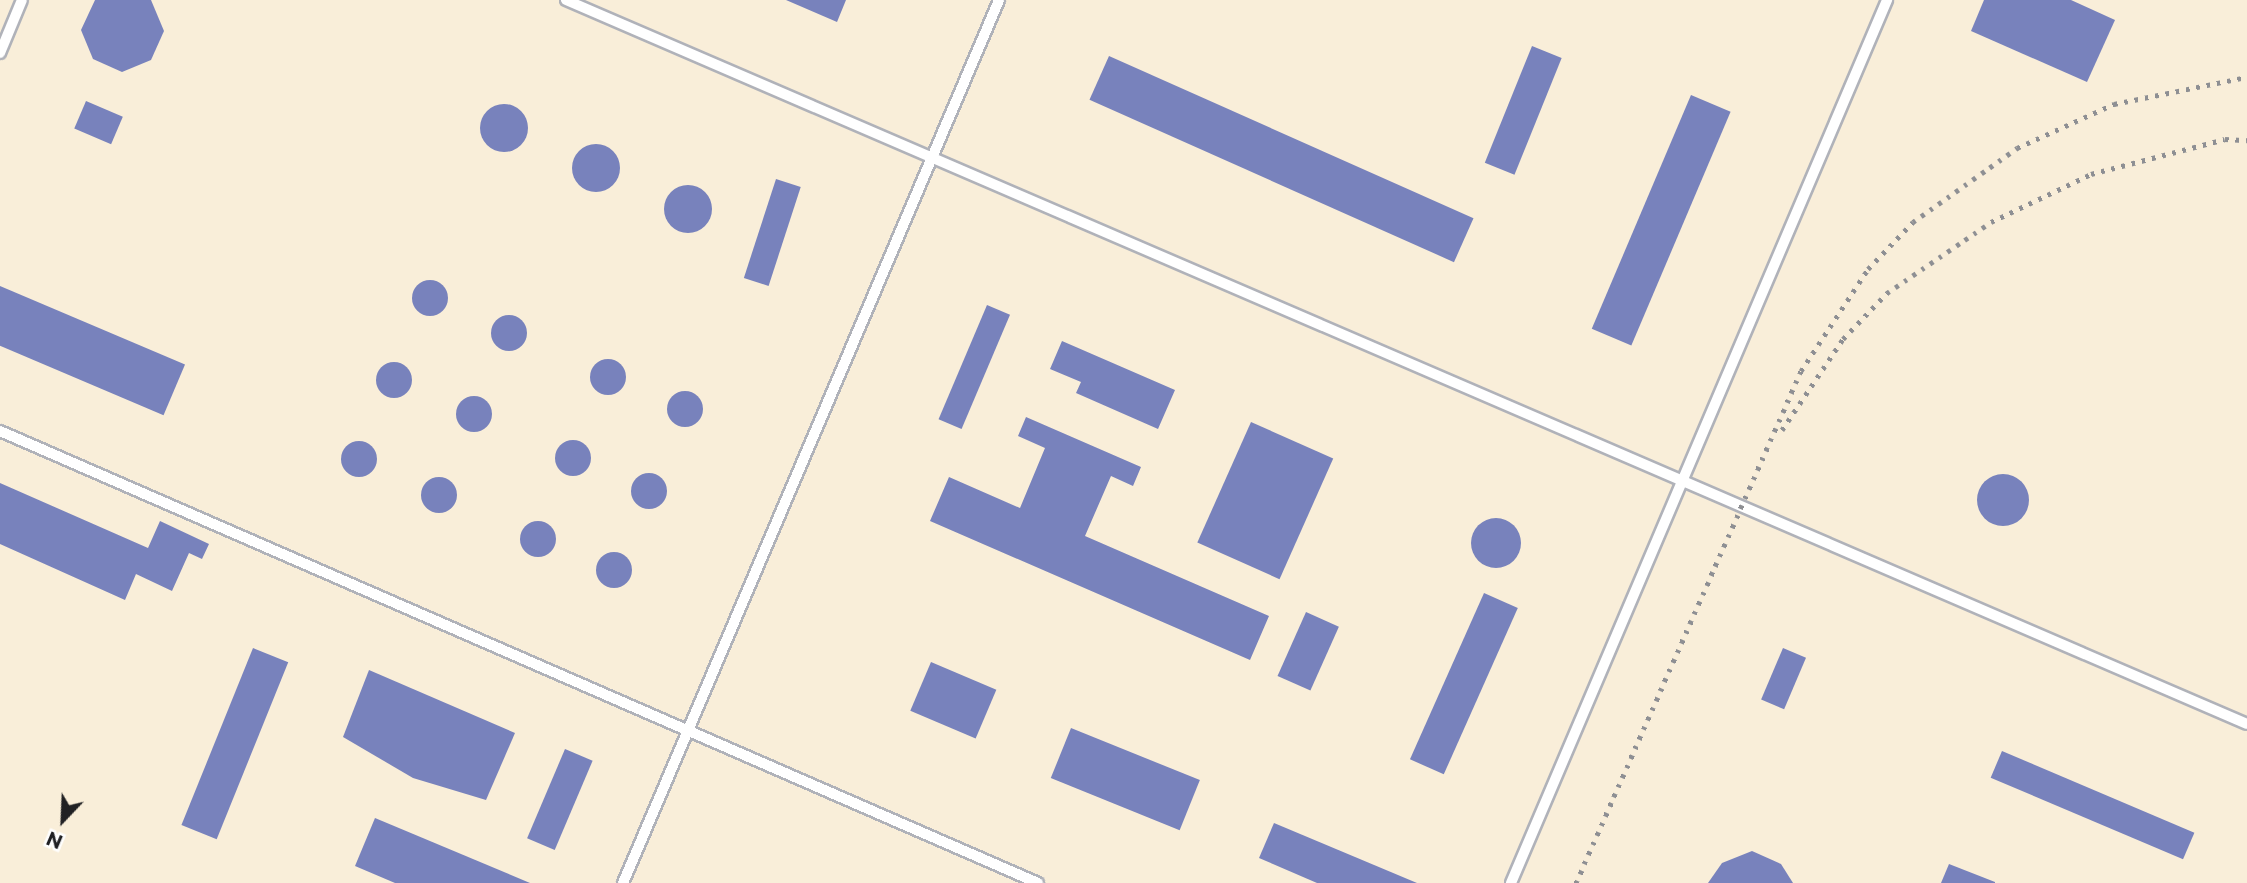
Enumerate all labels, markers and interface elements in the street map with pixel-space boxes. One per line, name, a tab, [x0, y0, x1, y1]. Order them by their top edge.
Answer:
north arrow	[28, 785, 98, 855]
text: N	[43, 826, 66, 853]

